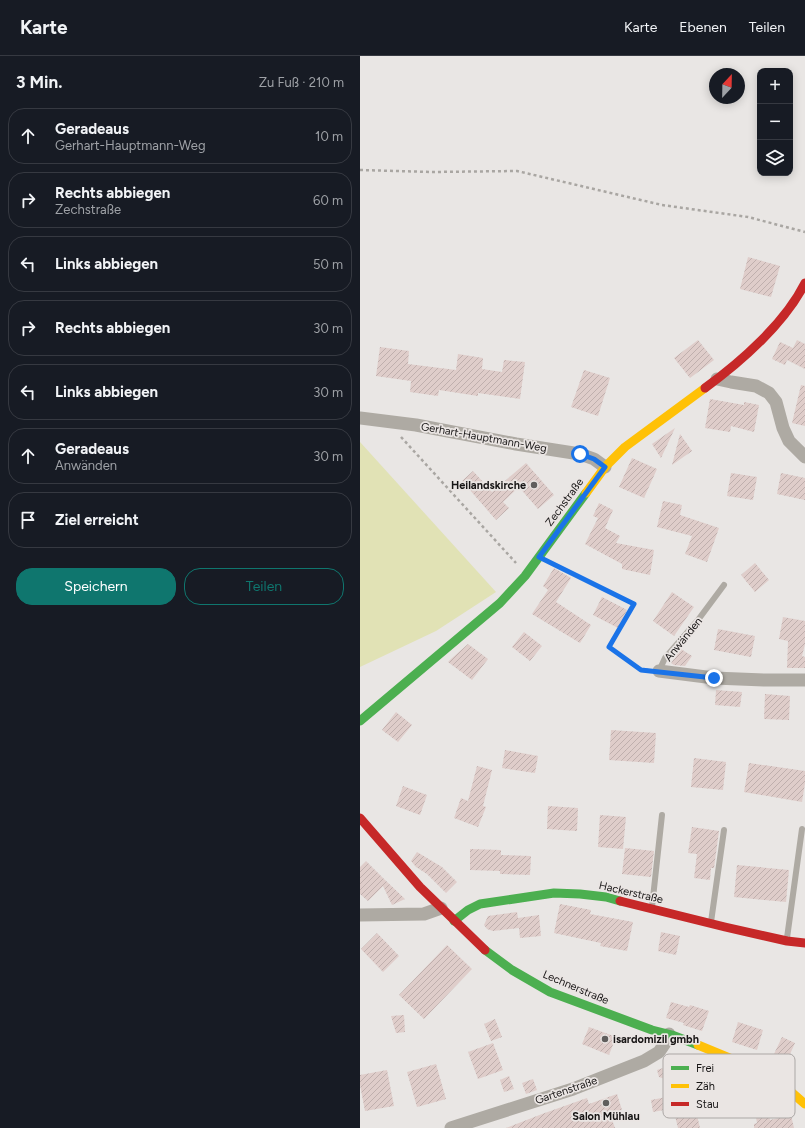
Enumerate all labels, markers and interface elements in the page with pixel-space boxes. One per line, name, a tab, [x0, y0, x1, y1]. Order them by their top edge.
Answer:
text: Karte	[20, 16, 67, 39]
text: Karte	[624, 19, 657, 36]
text: Ebenen	[679, 19, 727, 36]
text: Teilen	[749, 19, 785, 36]
north arrow	[709, 68, 745, 104]
map controls	[757, 68, 793, 176]
button: +	[757, 68, 793, 104]
text: 3 Min.	[16, 72, 62, 92]
text: Zu Fuß · 210 m	[259, 75, 344, 90]
button: −	[757, 104, 793, 140]
text: Geradeaus	[55, 120, 129, 138]
icon: ahead	[17, 125, 39, 147]
text: 10 m	[315, 129, 343, 144]
text: Gerhart-Hauptmann-Weg	[55, 138, 206, 153]
button: layers	[757, 140, 793, 176]
text: Rechts abbiegen	[55, 184, 170, 202]
icon: right	[17, 189, 39, 211]
text: 60 m	[313, 193, 343, 208]
text: Zechstraße	[55, 202, 121, 217]
icon: left	[17, 253, 39, 275]
text: Links abbiegen	[55, 255, 158, 273]
text: 50 m	[313, 257, 343, 272]
icon: right	[17, 317, 39, 339]
text: Rechts abbiegen	[55, 319, 170, 337]
text: 30 m	[313, 321, 343, 336]
icon: left	[17, 381, 39, 403]
text: Links abbiegen	[55, 383, 158, 401]
text: 30 m	[313, 385, 343, 400]
street label: Gerhart-Hauptmann-Weg	[420, 420, 548, 455]
text: Geradeaus	[55, 440, 129, 458]
icon: ahead	[17, 445, 39, 467]
route start	[571, 445, 589, 463]
text: 30 m	[313, 449, 343, 464]
text: Anwänden	[55, 458, 117, 473]
street label: Zechstraße	[543, 476, 586, 529]
place label: Heilandskirche	[451, 479, 526, 492]
marker: Heilandskirche	[529, 480, 539, 490]
icon: arrive	[17, 509, 39, 531]
text: Ziel erreicht	[55, 511, 139, 529]
button: Speichern	[16, 568, 176, 605]
button: Teilen	[184, 568, 344, 605]
street label: Anwänden	[662, 615, 705, 664]
route end	[705, 669, 723, 687]
street label: Hackerstraße	[597, 879, 664, 906]
street label: Lechnerstraße	[541, 968, 611, 1007]
place label: isardomizil gmbh	[613, 1033, 699, 1046]
marker: isardomizil gmbh	[600, 1034, 610, 1044]
legend	[663, 1054, 795, 1118]
text: Frei	[696, 1062, 714, 1075]
street label: Gartenstraße	[533, 1074, 599, 1107]
text: Zäh	[696, 1080, 715, 1093]
marker: Salon Mühlau	[601, 1098, 611, 1108]
text: Stau	[696, 1098, 719, 1111]
place label: Salon Mühlau	[572, 1110, 640, 1123]

